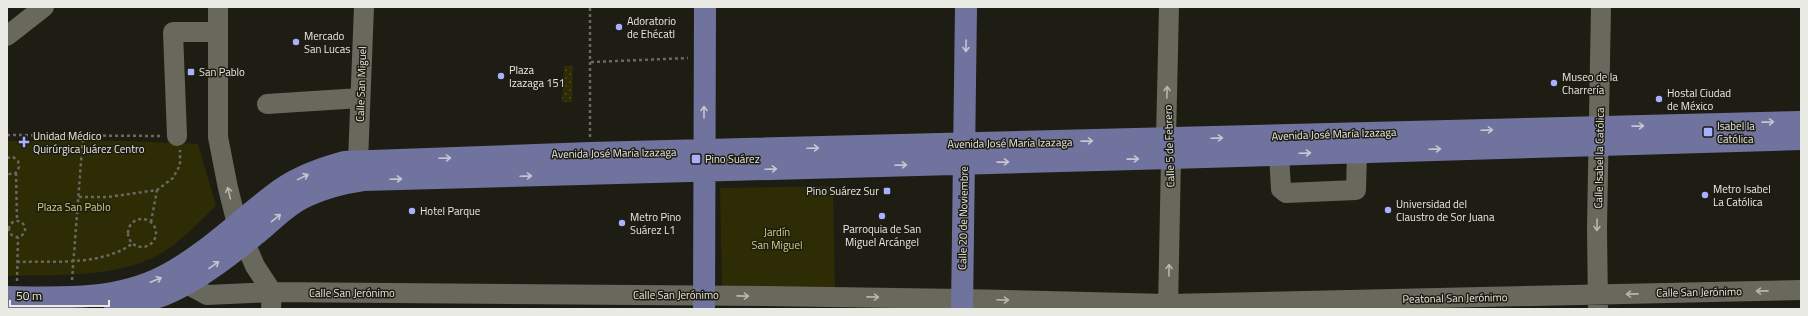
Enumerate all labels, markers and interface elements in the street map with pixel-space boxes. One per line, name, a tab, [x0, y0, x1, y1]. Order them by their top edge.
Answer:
place label: Adoratorio de Ehécatl	[627, 13, 676, 42]
marker: Adoratorio de Ehécatl	[614, 22, 624, 32]
place label: Mercado San Lucas	[304, 28, 350, 57]
marker: Mercado San Lucas	[291, 37, 301, 47]
one-way arrow	[962, 39, 969, 52]
street label: Calle San Miguel	[352, 46, 370, 122]
place label: Plaza Izazaga 151	[509, 62, 565, 91]
place label: San Pablo	[199, 64, 245, 80]
marker: San Pablo	[186, 67, 196, 77]
place label: Museo de la Charrería	[1562, 69, 1618, 98]
marker: Plaza Izazaga 151	[496, 71, 506, 81]
marker: Museo de la Charrería	[1549, 78, 1559, 88]
place label: Hostal Ciudad de México	[1667, 85, 1731, 114]
one-way arrow	[1164, 86, 1171, 99]
marker: Hostal Ciudad de México	[1654, 94, 1664, 104]
street label: Calle 5 de Febrero	[1160, 104, 1178, 188]
one-way arrow	[700, 106, 708, 119]
street label: Calle Isabel la Católica	[1590, 107, 1608, 209]
place label: Isabel la Católica	[1717, 118, 1755, 147]
one-way arrow	[1761, 119, 1774, 126]
one-way arrow	[1631, 122, 1644, 130]
street label: Avenida José María Izazaga	[1271, 124, 1397, 144]
one-way arrow	[1480, 126, 1493, 134]
marker: Isabel la Católica	[1702, 126, 1714, 138]
place label: Unidad Médico Quirúrgica Juárez Centro	[33, 128, 145, 157]
street label: Avenida José María Izazaga	[947, 134, 1073, 152]
one-way arrow	[1210, 134, 1223, 142]
marker: Unidad Médico Quirúrgica Juárez Centro	[18, 136, 30, 148]
one-way arrow	[1080, 137, 1093, 145]
street label: Avenida José María Izazaga	[551, 144, 677, 162]
one-way arrow	[806, 144, 819, 152]
one-way arrow	[1428, 145, 1441, 153]
one-way arrow	[1298, 149, 1311, 157]
place label: Pino Suárez	[705, 151, 760, 167]
marker: Pino Suárez	[690, 153, 702, 165]
one-way arrow	[438, 154, 451, 162]
one-way arrow	[1126, 155, 1139, 163]
one-way arrow	[996, 159, 1009, 166]
one-way arrow	[894, 161, 907, 169]
one-way arrow	[764, 165, 777, 173]
street label: Calle 20 de Noviembre	[954, 166, 972, 270]
one-way arrow	[519, 172, 532, 179]
one-way arrow	[296, 173, 308, 180]
one-way arrow	[389, 175, 402, 183]
place label: Metro Isabel La Católica	[1713, 181, 1771, 210]
place label: Pino Suárez Sur	[806, 183, 879, 199]
one-way arrow	[225, 186, 232, 199]
marker: Pino Suárez Sur	[882, 186, 892, 196]
marker: Metro Isabel La Católica	[1700, 190, 1710, 200]
place label: Universidad del Claustro de Sor Juana	[1396, 196, 1495, 225]
park label: Plaza San Pablo	[37, 199, 111, 215]
place label: Hotel Parque	[420, 203, 481, 219]
marker: Universidad del Claustro de Sor Juana	[1383, 205, 1393, 215]
marker: Hotel Parque	[407, 206, 417, 216]
place label: Metro Pino Suárez L1	[630, 209, 681, 238]
marker: Parroquia de San Miguel Arcángel	[877, 211, 887, 221]
one-way arrow	[270, 214, 281, 222]
marker: Metro Pino Suárez L1	[617, 218, 627, 228]
one-way arrow	[1593, 218, 1601, 231]
place label: Parroquia de San Miguel Arcángel	[843, 221, 921, 250]
park label: Jardín San Miguel	[751, 224, 803, 253]
one-way arrow	[208, 261, 219, 270]
one-way arrow	[1165, 264, 1173, 277]
one-way arrow	[149, 276, 161, 283]
scale bar	[10, 282, 109, 308]
street label: Calle San Jerónimo	[1656, 283, 1742, 301]
street label: Calle San Jerónimo	[309, 285, 395, 301]
text: 50 m	[16, 286, 42, 305]
street label: Calle San Jerónimo	[633, 287, 719, 303]
one-way arrow	[1756, 287, 1769, 295]
street label: Peatonal San Jerónimo	[1402, 289, 1508, 307]
one-way arrow	[1626, 290, 1639, 298]
one-way arrow	[736, 292, 749, 300]
one-way arrow	[866, 294, 879, 301]
one-way arrow	[996, 296, 1009, 304]

